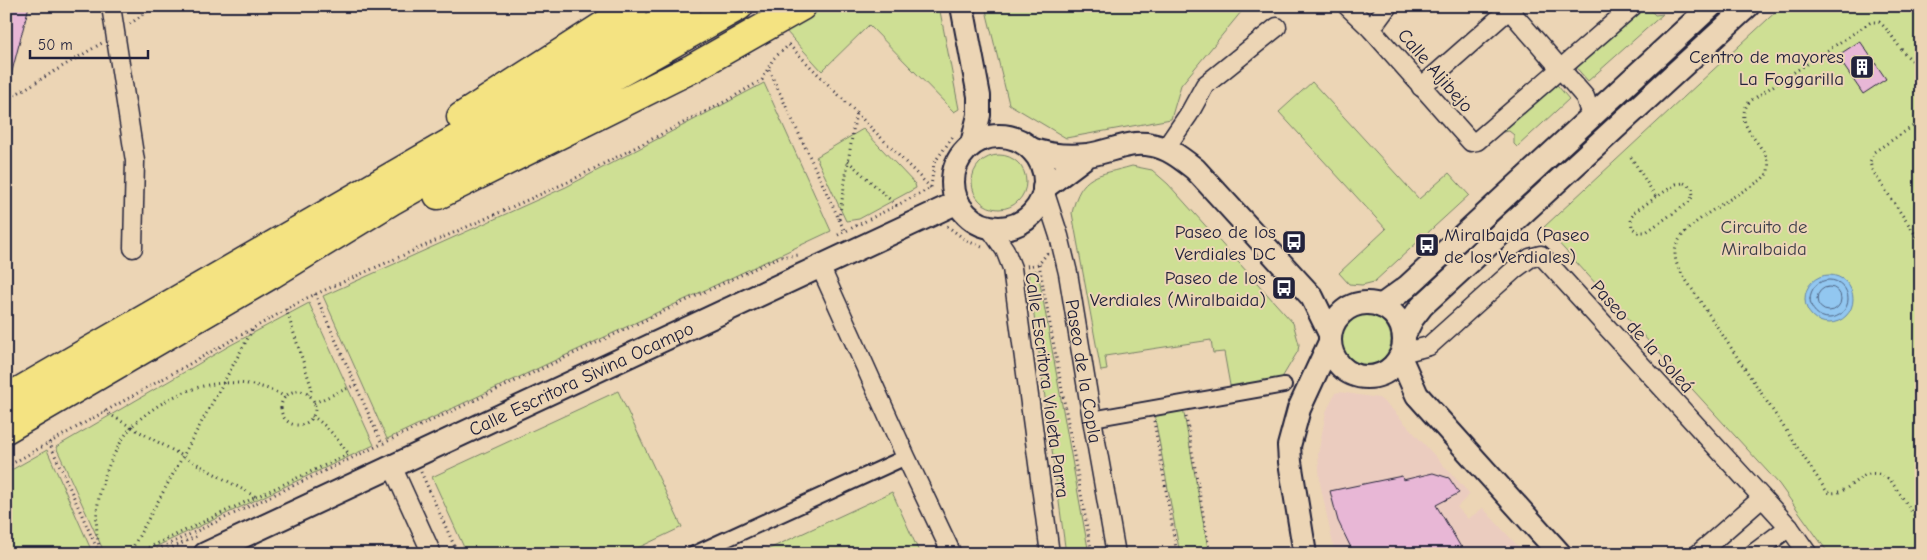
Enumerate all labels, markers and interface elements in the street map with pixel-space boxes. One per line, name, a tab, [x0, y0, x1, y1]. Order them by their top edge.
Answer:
street label: Calle Aljibejo	[1393, 24, 1478, 117]
scale bar	[30, 28, 148, 60]
text: 50 m	[38, 36, 73, 54]
place label: Centro de mayores La Foggarilla	[1689, 46, 1844, 90]
building icon: Centro de mayores La Foggarilla	[1849, 54, 1875, 80]
park label: Circuito de Miralbaida	[1720, 216, 1808, 260]
place label: Paseo de los Verdiales DC	[1175, 221, 1276, 265]
place label: Miralbaida (Paseo de los Verdiales)	[1444, 224, 1590, 268]
bus stop icon: Paseo de los Verdiales DC	[1281, 229, 1307, 255]
bus stop icon: Miralbaida (Paseo de los Verdiales)	[1414, 232, 1440, 258]
place label: Paseo de los Verdiales (Miralbaida)	[1090, 267, 1266, 311]
street label: Calle Escritora Violeta Parra	[1020, 271, 1074, 499]
bus stop icon: Paseo de los Verdiales (Miralbaida)	[1271, 275, 1297, 301]
street label: Paseo de la Soleá	[1586, 276, 1699, 397]
street label: Paseo de la Copla	[1060, 298, 1106, 445]
street label: Calle Escritora Sivina Ocampo	[466, 317, 697, 441]

